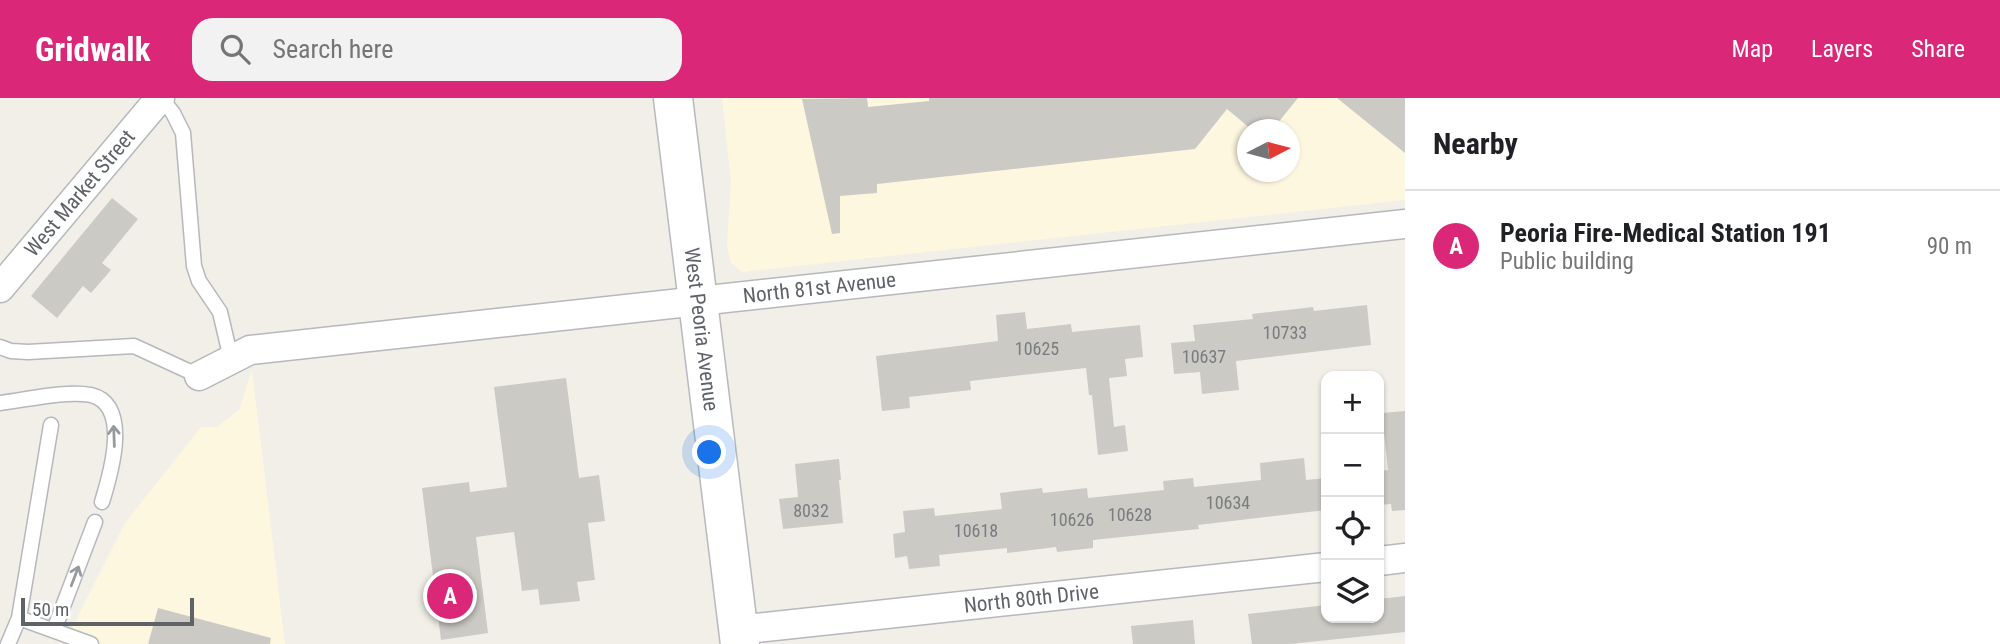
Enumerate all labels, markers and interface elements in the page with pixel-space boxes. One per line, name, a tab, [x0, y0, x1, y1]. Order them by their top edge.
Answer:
search box	[192, 18, 682, 81]
text: Gridwalk	[35, 30, 150, 69]
icon: search	[216, 30, 254, 68]
text: Search here	[272, 34, 393, 64]
text: Map	[1732, 35, 1773, 63]
text: Layers	[1811, 35, 1873, 63]
text: Share	[1911, 35, 1965, 63]
north arrow	[1237, 119, 1300, 182]
street label: West Market Street	[20, 125, 140, 261]
text: Nearby	[1433, 126, 1518, 161]
text: Peoria Fire-Medical Station 191	[1500, 218, 1831, 248]
text: A	[1449, 233, 1463, 260]
text: 90 m	[1927, 233, 1972, 260]
street label: West Peoria Avenue	[679, 246, 723, 413]
text: Public building	[1500, 248, 1634, 275]
street label: North 81st Avenue	[742, 268, 897, 308]
house number: 10733	[1263, 322, 1307, 343]
house number: 10625	[1015, 338, 1059, 359]
house number: 10637	[1182, 346, 1226, 367]
map controls	[1321, 371, 1384, 623]
button: +	[1321, 371, 1384, 434]
one-way arrow	[107, 425, 120, 448]
button: −	[1321, 434, 1384, 497]
your location	[692, 435, 726, 469]
house number: 10634	[1206, 492, 1250, 513]
button: locate	[1321, 497, 1384, 560]
house number: 8032	[793, 500, 829, 521]
house number: 10628	[1108, 504, 1152, 525]
house number: 10626	[1050, 509, 1094, 530]
house number: 10618	[954, 520, 998, 541]
button: layers	[1321, 560, 1384, 623]
one-way arrow	[69, 566, 82, 588]
pin: A	[427, 570, 473, 622]
street label: North 80th Drive	[963, 579, 1100, 618]
scale bar	[21, 595, 194, 627]
text: 50 m	[32, 598, 69, 621]

